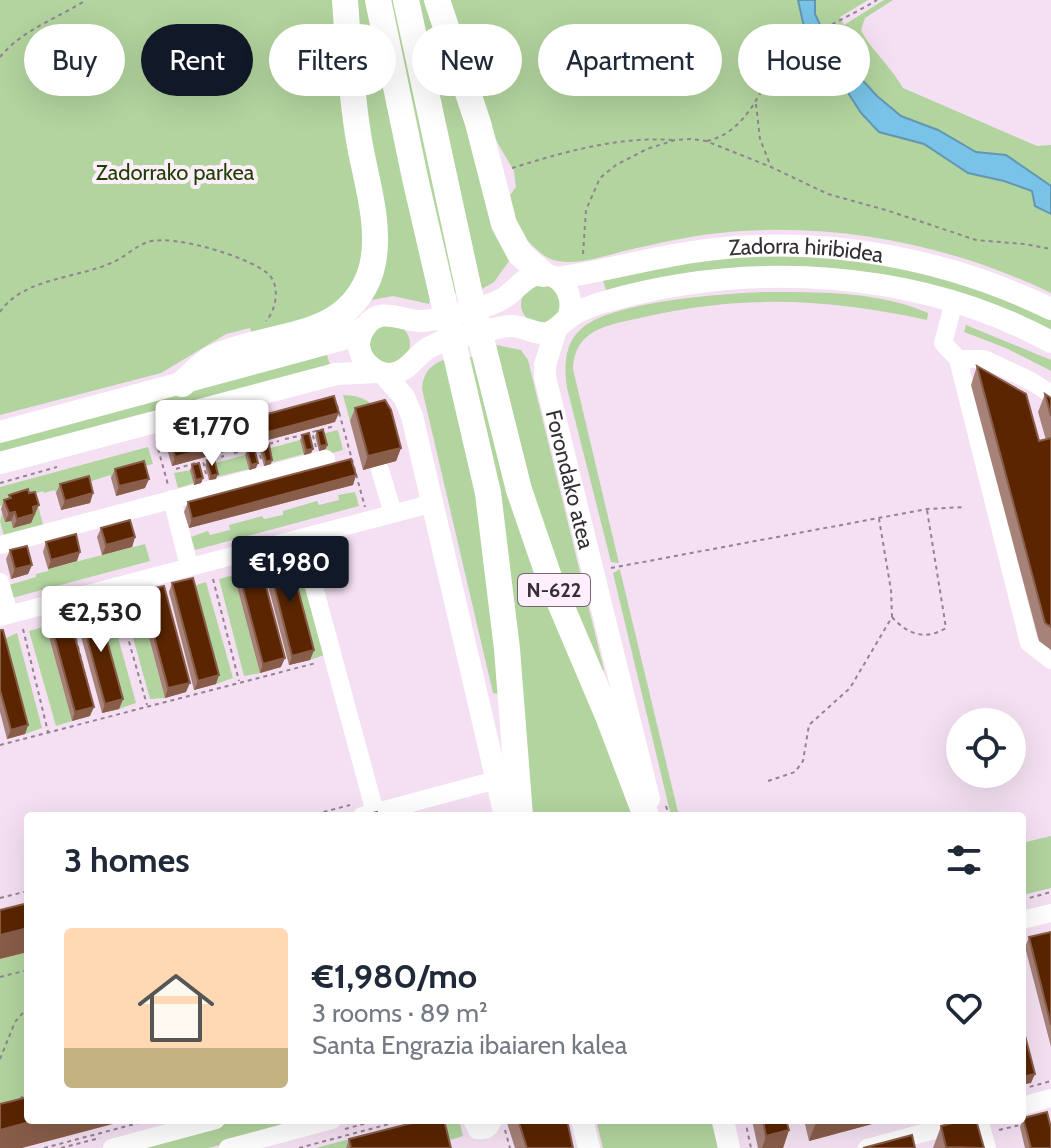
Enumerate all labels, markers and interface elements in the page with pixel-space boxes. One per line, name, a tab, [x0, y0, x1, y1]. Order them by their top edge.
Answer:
chip: Buy	[24, 24, 125, 96]
chip: Rent	[141, 24, 253, 96]
chip: Filters	[269, 24, 396, 96]
chip: New	[412, 24, 522, 96]
chip: Apartment	[538, 24, 722, 96]
chip: House	[738, 24, 870, 96]
park label: Zadorrako parkea	[96, 159, 255, 186]
street label: Zadorra hiribidea	[728, 232, 886, 268]
pin: €1,770	[147, 400, 277, 468]
street label: Forondako atea	[540, 407, 600, 552]
text: €1,770	[174, 410, 250, 442]
pin: €1,980	[225, 536, 355, 604]
text: €1,980	[250, 546, 330, 578]
road number: N-622	[518, 574, 590, 606]
pin: €2,530	[36, 586, 166, 654]
text: €2,530	[60, 596, 142, 628]
map controls	[946, 708, 1026, 788]
button: locate	[946, 708, 1026, 788]
icon: filters	[942, 838, 986, 882]
text: 3 homes	[64, 839, 190, 881]
text: €1,980/mo	[312, 955, 477, 997]
icon: home	[128, 960, 224, 1056]
icon: heart	[942, 986, 986, 1030]
text: 3 rooms · 89 m²	[312, 997, 488, 1029]
text: Santa Engrazia ibaiaren kalea	[312, 1029, 627, 1061]

